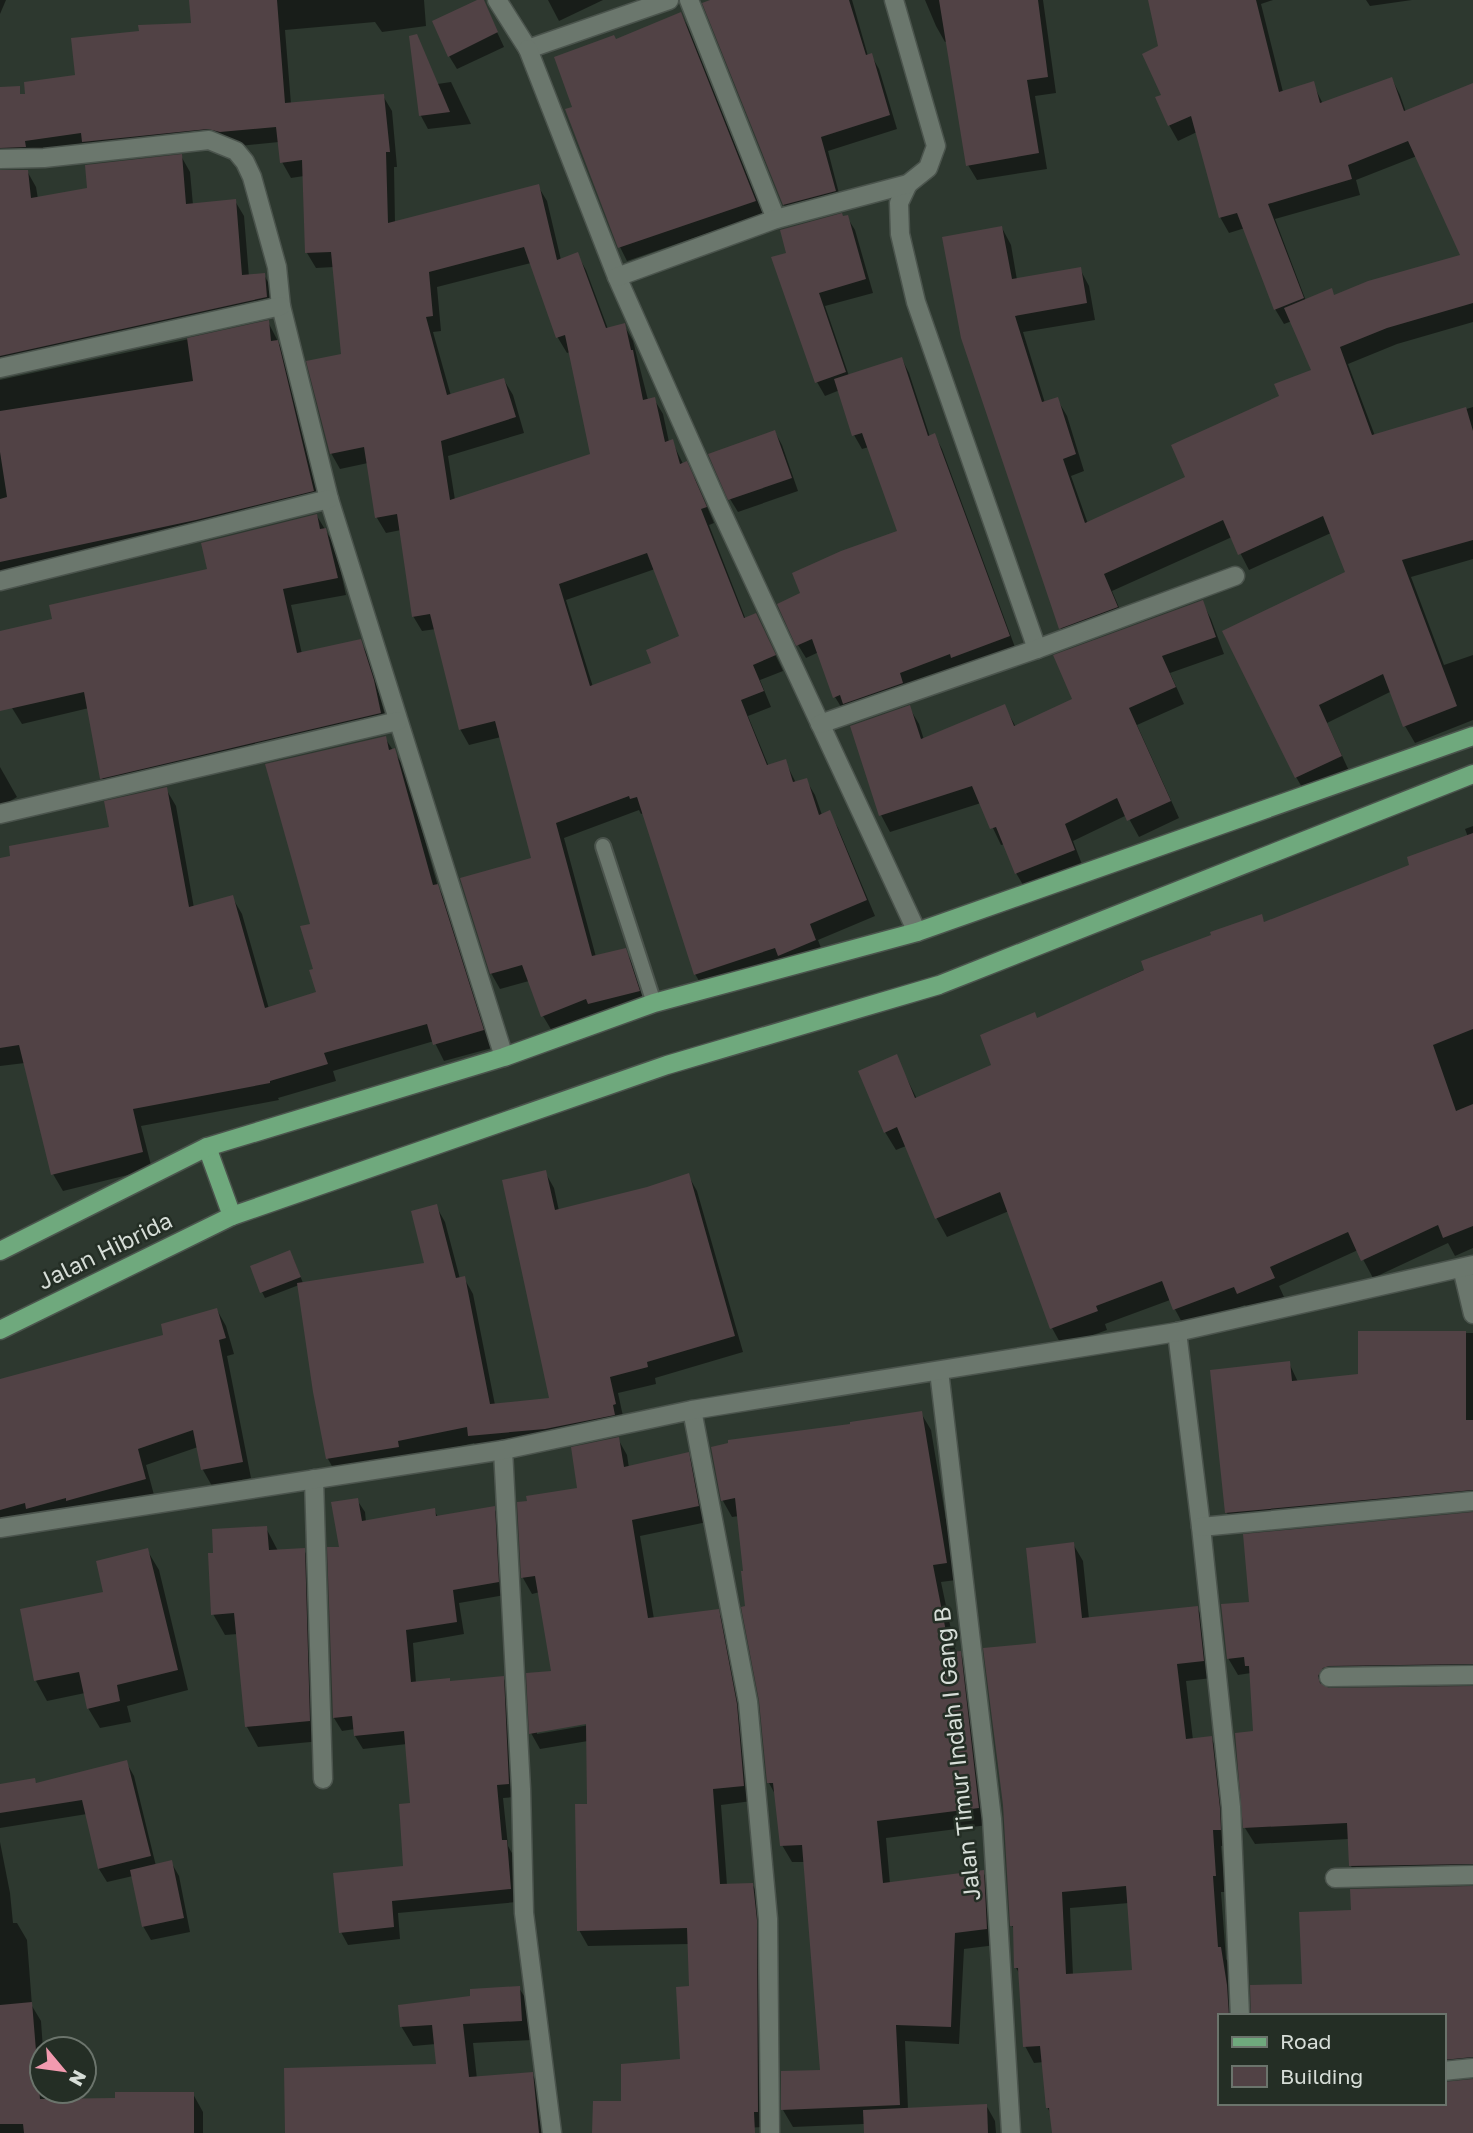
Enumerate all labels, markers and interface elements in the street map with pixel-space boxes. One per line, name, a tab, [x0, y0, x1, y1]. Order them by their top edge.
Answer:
street label: Jalan Hibrida	[33, 1205, 176, 1295]
street label: Jalan Timur Indah I Gang B	[927, 1606, 985, 1902]
legend	[1218, 2014, 1445, 2105]
text: Road	[1280, 2028, 1331, 2054]
north arrow	[28, 2035, 98, 2105]
text: Building	[1280, 2063, 1363, 2089]
text: N	[65, 2067, 92, 2090]

